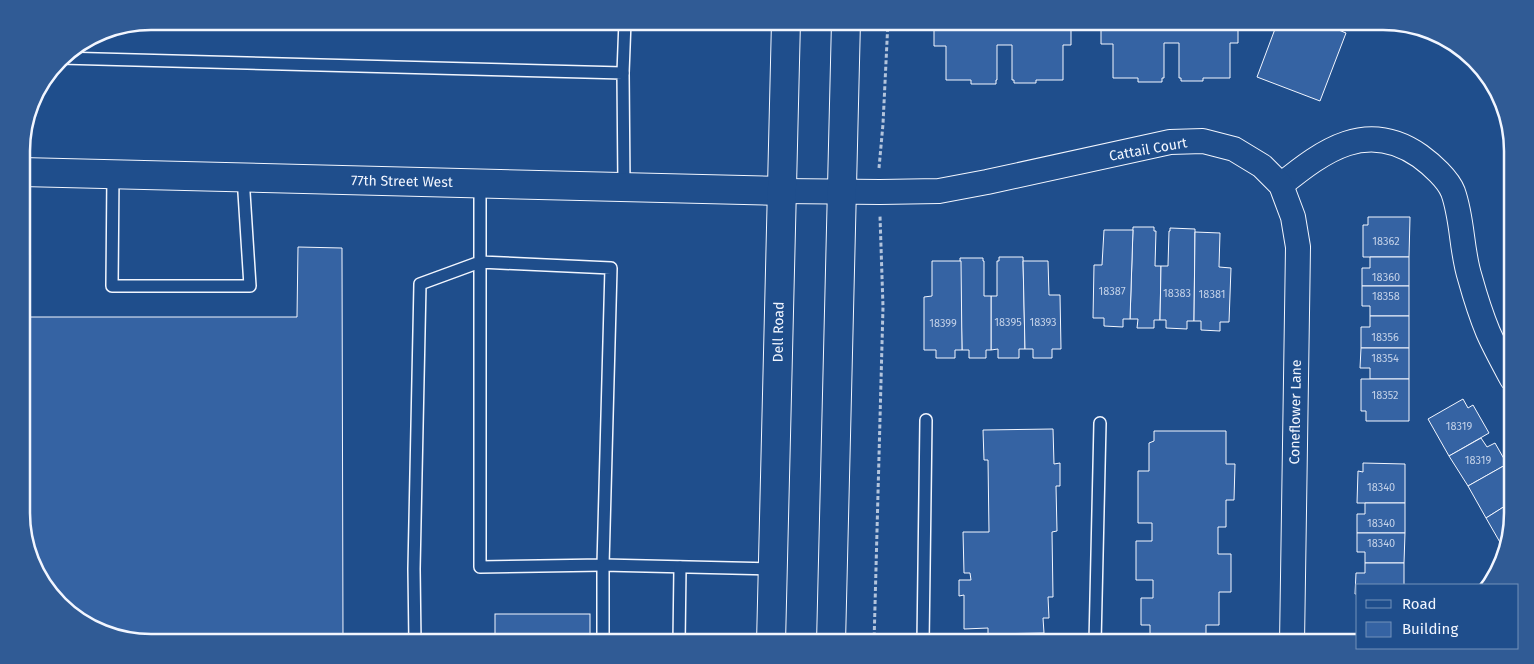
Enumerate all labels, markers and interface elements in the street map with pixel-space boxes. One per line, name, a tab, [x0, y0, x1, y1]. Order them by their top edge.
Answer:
street label: Cattail Court	[1108, 134, 1189, 165]
street label: 77th Street West	[351, 172, 454, 191]
house number: 18362	[1372, 235, 1400, 248]
house number: 18360	[1372, 271, 1400, 284]
house number: 18387	[1098, 285, 1126, 298]
house number: 18383	[1163, 287, 1191, 300]
house number: 18381	[1199, 288, 1225, 301]
house number: 18358	[1372, 290, 1400, 303]
street label: Dell Road	[769, 301, 788, 363]
house number: 18395	[994, 316, 1022, 329]
house number: 18393	[1029, 316, 1057, 329]
house number: 18399	[929, 317, 957, 330]
house number: 18356	[1371, 331, 1399, 344]
house number: 18354	[1371, 352, 1399, 365]
street label: Coneflower Lane	[1286, 359, 1305, 465]
house number: 18352	[1371, 389, 1399, 402]
house number: 18319	[1446, 420, 1473, 433]
house number: 18319	[1465, 454, 1492, 467]
house number: 18340	[1367, 481, 1395, 494]
house number: 18340	[1367, 517, 1395, 530]
house number: 18340	[1367, 537, 1395, 550]
legend	[1356, 584, 1519, 649]
text: Road	[1402, 595, 1437, 613]
text: Building	[1402, 620, 1458, 638]

